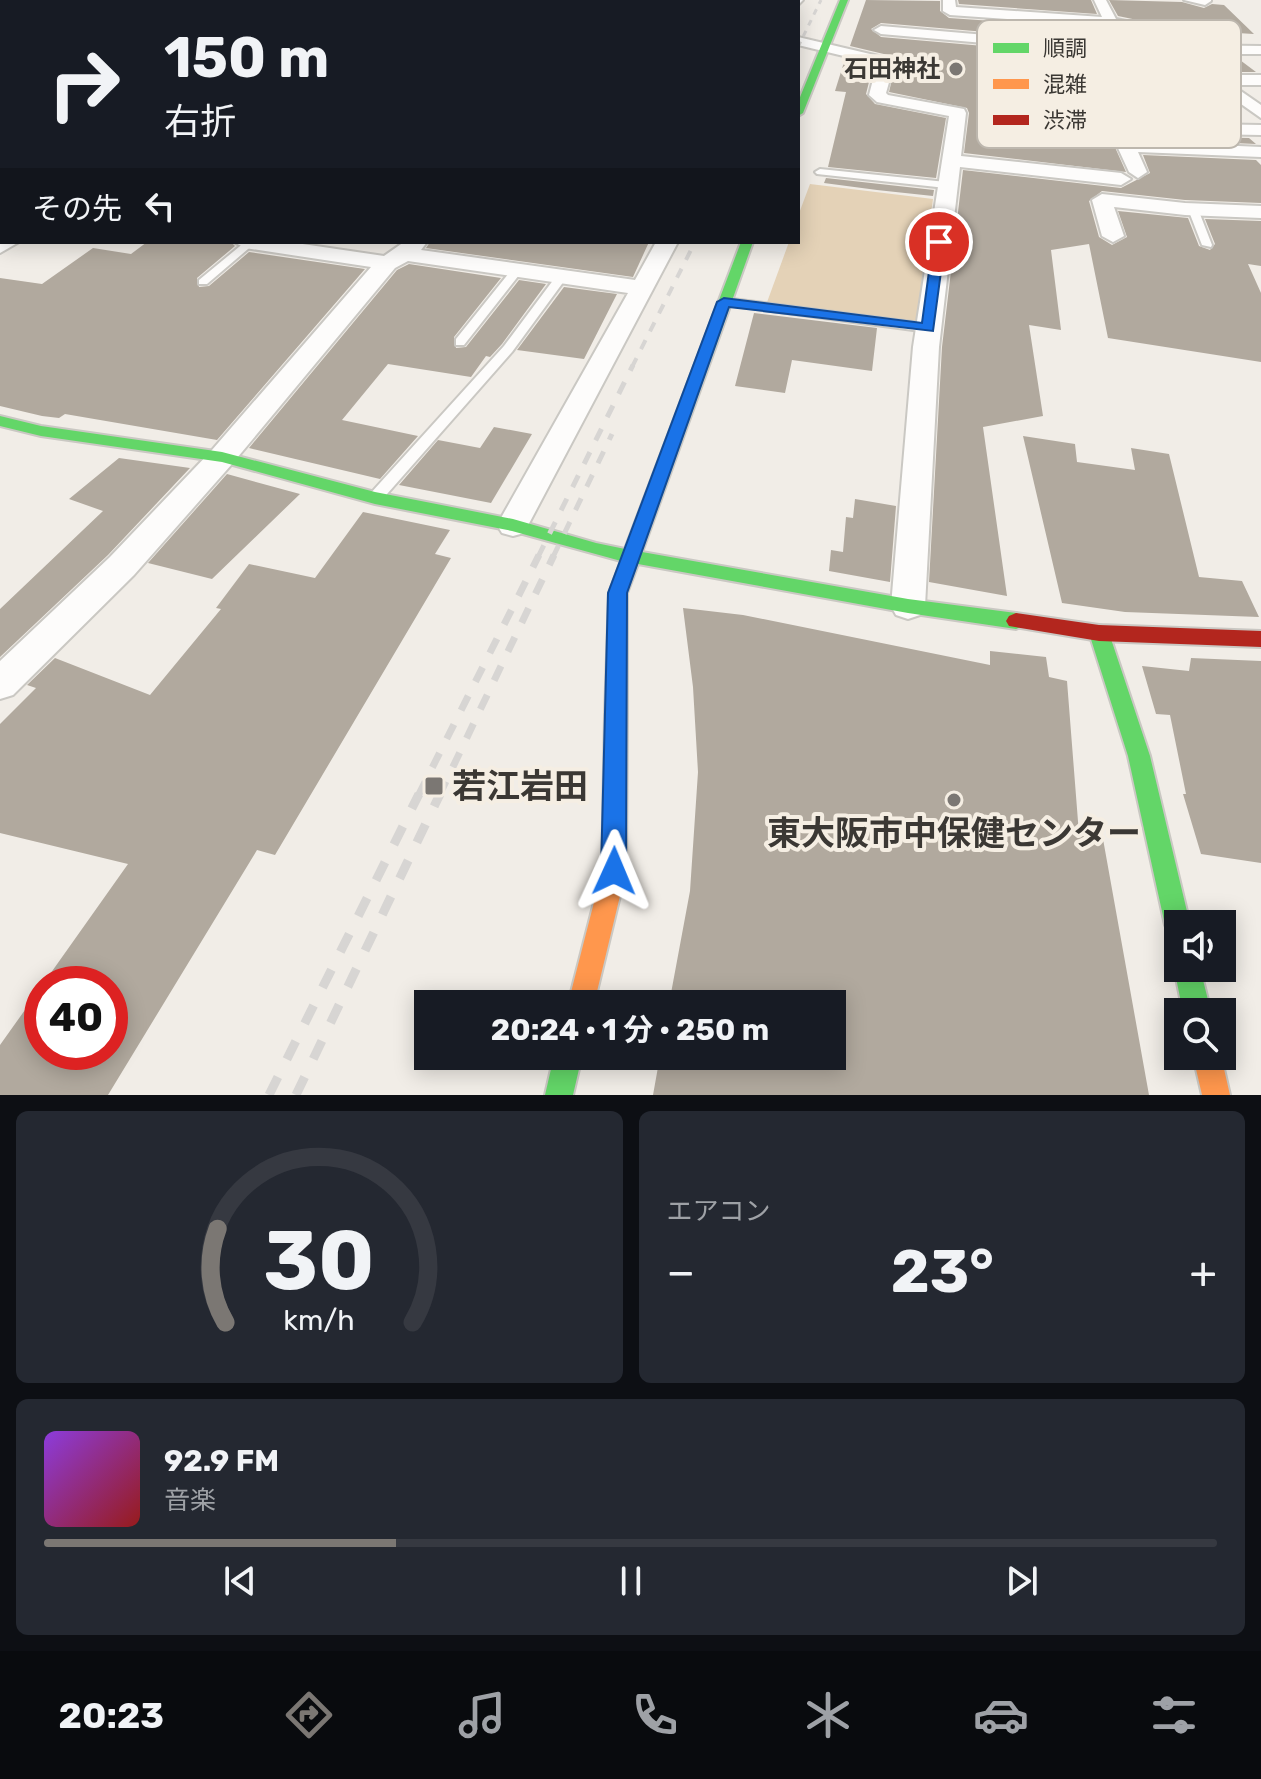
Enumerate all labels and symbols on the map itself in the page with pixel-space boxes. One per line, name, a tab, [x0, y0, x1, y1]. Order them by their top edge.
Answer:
legend	[977, 20, 1241, 148]
text: 順調	[1043, 35, 1087, 62]
place label: 石田神社	[844, 55, 940, 83]
marker: 石田神社	[947, 60, 965, 78]
text: 混雑	[1043, 71, 1087, 98]
text: 渋滞	[1043, 107, 1087, 134]
pin	[905, 208, 973, 276]
place label: 若江岩田	[452, 766, 588, 807]
marker: 若江岩田	[423, 775, 445, 797]
marker: 東大阪市中保健センター	[945, 791, 963, 809]
place label: 東大阪市中保健センター	[767, 813, 1141, 854]
position arrow	[572, 829, 656, 913]
speed limit sign: 40	[24, 966, 128, 1070]

